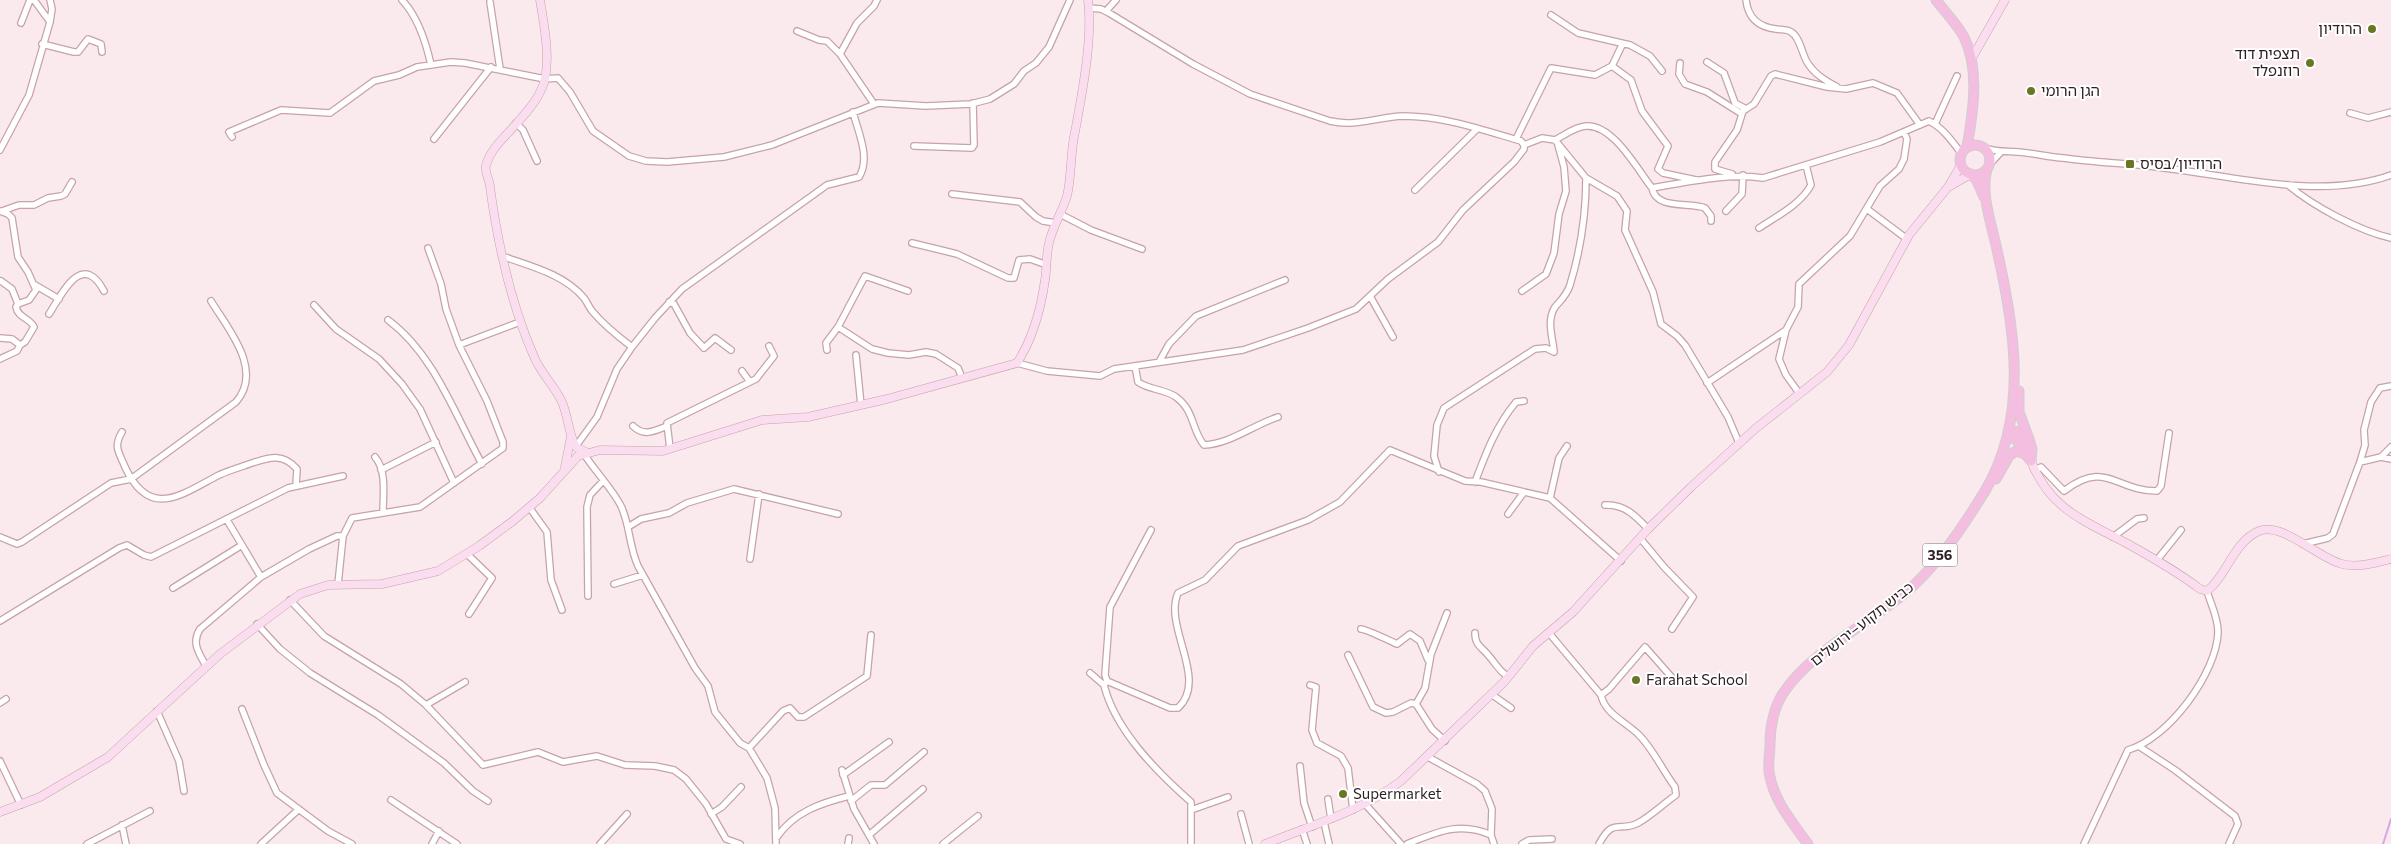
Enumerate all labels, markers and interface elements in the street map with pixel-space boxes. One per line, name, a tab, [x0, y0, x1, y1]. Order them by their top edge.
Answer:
place label: הרודיון	[2318, 19, 2362, 37]
marker: הרודיון	[2366, 23, 2378, 35]
place label: תצפית דוד רוזנפלד	[2235, 44, 2300, 79]
marker: תצפית דוד רוזנפלד	[2304, 57, 2316, 69]
place label: הגן הרומי	[2041, 81, 2100, 99]
marker: הגן הרומי	[2025, 85, 2037, 97]
place label: הרודיון/בסיס	[2140, 154, 2222, 172]
marker: הרודיון/בסיס	[2124, 158, 2136, 170]
road number: 356	[1922, 544, 1958, 566]
street label: כביש תקוע–ירושלים	[1806, 577, 1917, 669]
place label: Farahat School	[1646, 670, 1748, 688]
marker: Farahat School	[1630, 674, 1642, 686]
place label: Supermarket	[1353, 784, 1442, 802]
marker: Supermarket	[1337, 788, 1349, 800]

